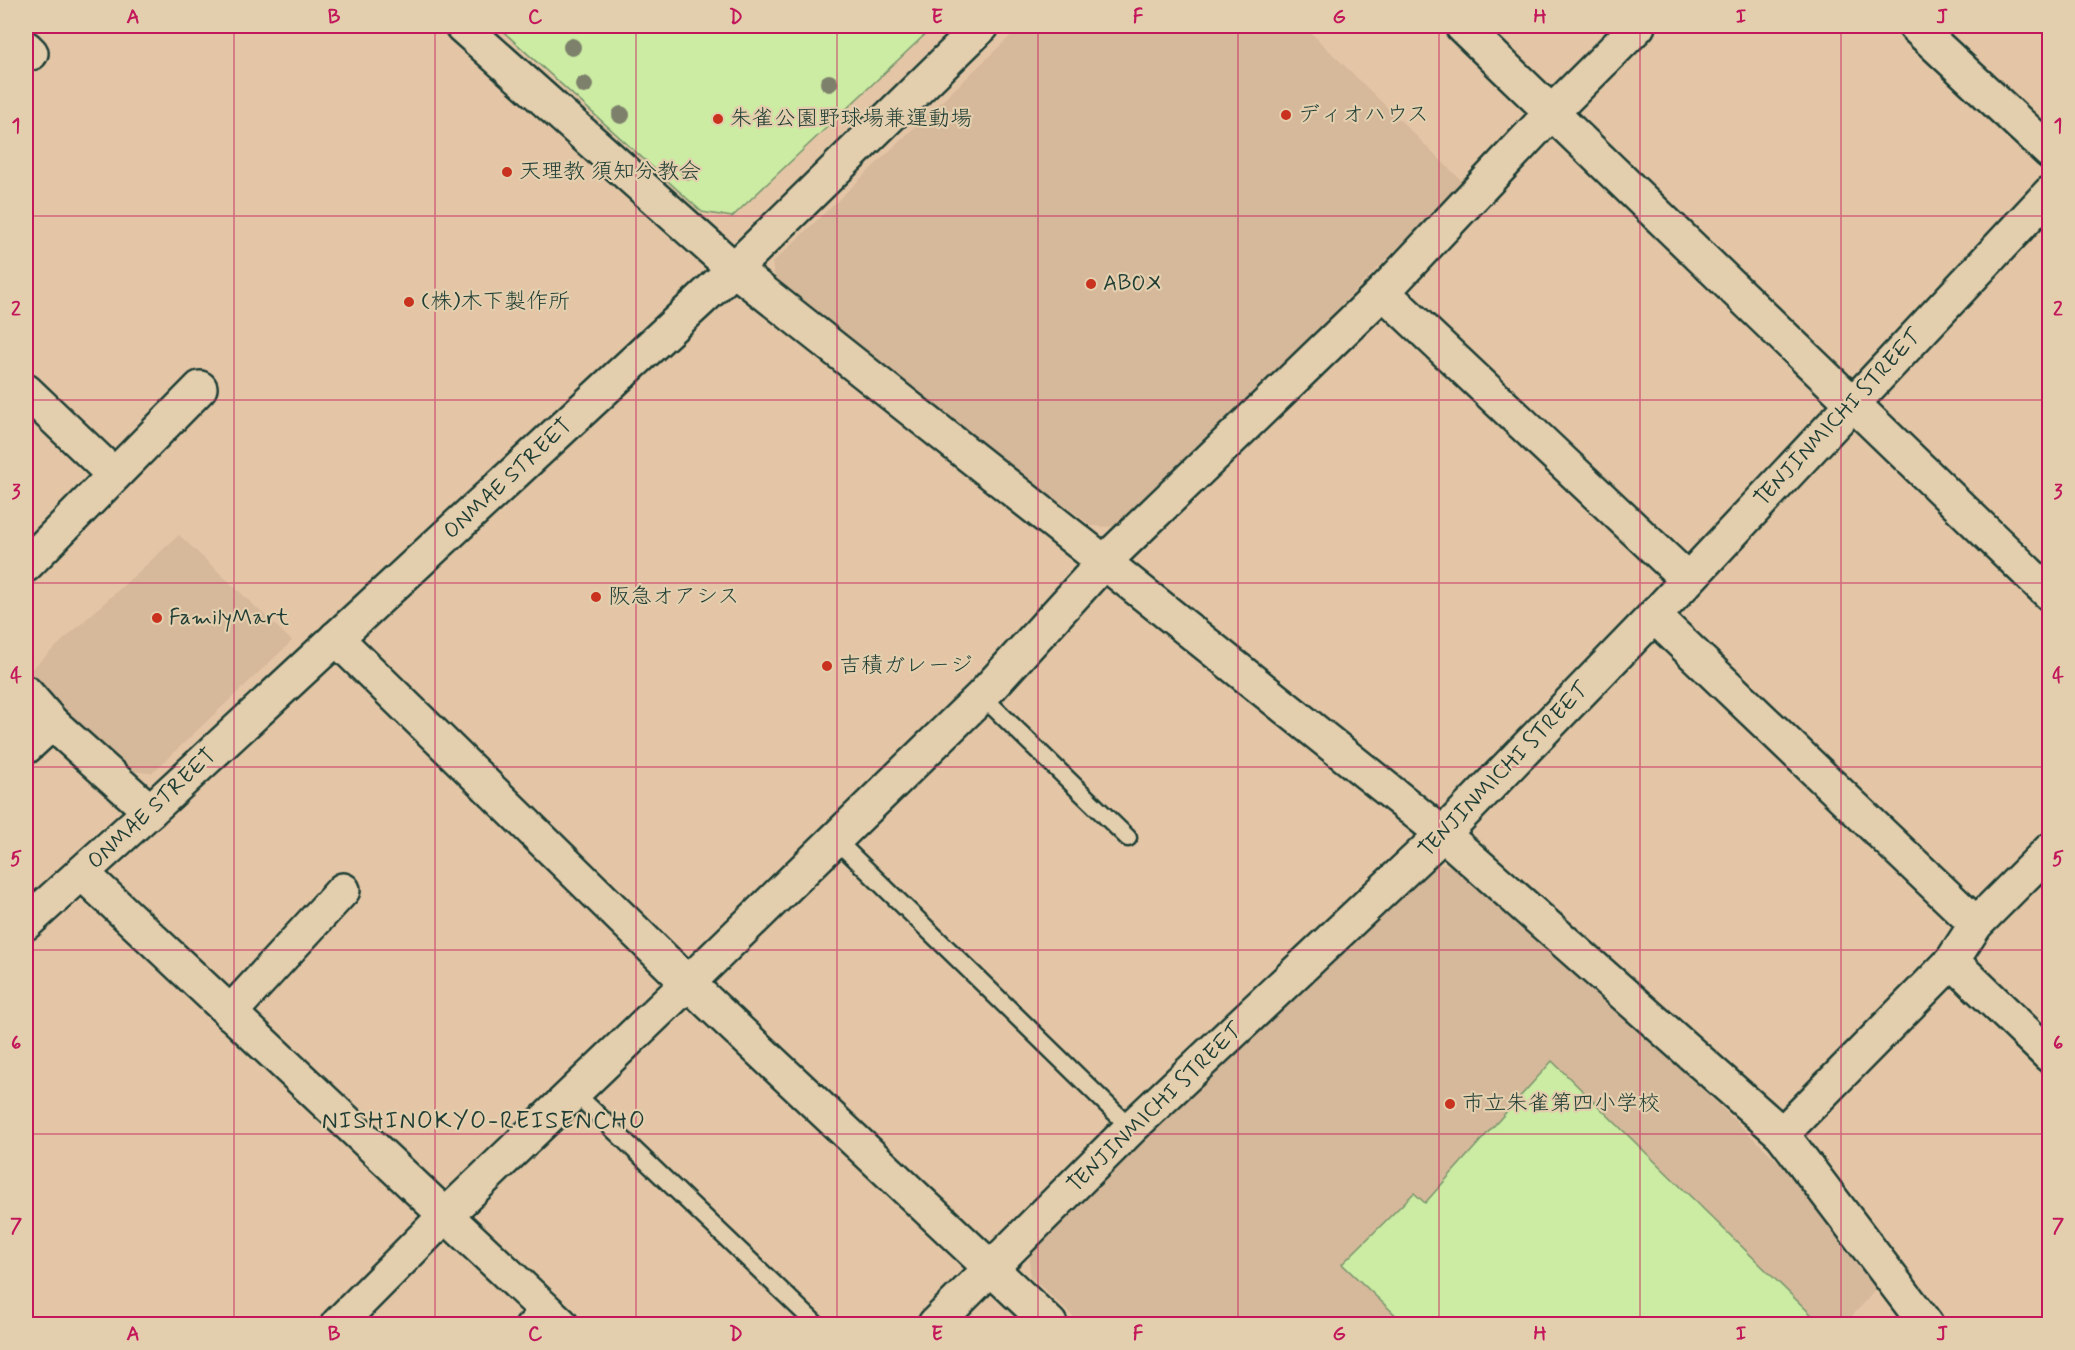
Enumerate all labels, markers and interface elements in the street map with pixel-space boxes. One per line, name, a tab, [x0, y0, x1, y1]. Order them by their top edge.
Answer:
text: A	[126, 4, 140, 31]
text: B	[328, 4, 341, 31]
text: C	[528, 4, 543, 31]
text: D	[729, 4, 743, 31]
text: E	[931, 4, 943, 31]
text: F	[1133, 4, 1144, 31]
text: G	[1332, 4, 1346, 31]
text: H	[1533, 4, 1547, 31]
text: I	[1736, 4, 1746, 31]
text: J	[1936, 4, 1948, 31]
place label: ディオハウス	[1298, 101, 1429, 129]
place label: 朱雀公園野球場兼運動場	[730, 105, 972, 133]
marker: ディオハウス	[1279, 108, 1293, 122]
marker: 朱雀公園野球場兼運動場	[711, 112, 725, 126]
text: 1	[12, 113, 20, 140]
text: 1	[2054, 113, 2062, 140]
place label: 天理教 須知分教会	[519, 158, 701, 186]
marker: 天理教 須知分教会	[500, 165, 514, 179]
place label: ABOX	[1103, 270, 1162, 298]
marker: ABOX	[1084, 277, 1098, 291]
place label: (株)木下製作所	[421, 288, 570, 316]
marker: (株)木下製作所	[402, 295, 416, 309]
text: 2	[11, 296, 21, 323]
text: 2	[2053, 296, 2063, 323]
street label: TENJINMICHI STREET	[1748, 322, 1928, 513]
street label: ONMAE STREET	[438, 412, 578, 546]
text: 3	[11, 479, 21, 506]
text: 3	[2053, 479, 2063, 506]
place label: 阪急オアシス	[608, 583, 740, 611]
marker: 阪急オアシス	[589, 590, 603, 604]
place label: FamilyMart	[169, 604, 289, 632]
marker: FamilyMart	[150, 611, 164, 625]
place label: 吉積ガレージ	[839, 652, 972, 680]
marker: 吉積ガレージ	[820, 659, 834, 673]
text: 4	[10, 663, 22, 690]
text: 4	[2052, 663, 2064, 690]
street label: TENJINMICHI STREET	[1413, 676, 1596, 864]
street label: ONMAE STREET	[82, 742, 222, 876]
text: 5	[10, 846, 22, 873]
text: 5	[2052, 846, 2064, 873]
street label: TENJINMICHI STREET	[1061, 1016, 1249, 1199]
text: 6	[11, 1030, 21, 1057]
text: 6	[2053, 1030, 2063, 1057]
place label: 市立朱雀第四小学校	[1462, 1090, 1660, 1118]
marker: 市立朱雀第四小学校	[1443, 1097, 1457, 1111]
district label: NISHINOKYO-REISENCHO	[322, 1106, 646, 1137]
text: 7	[10, 1213, 22, 1240]
text: 7	[2052, 1213, 2064, 1240]
text: A	[126, 1321, 140, 1348]
text: B	[328, 1321, 341, 1348]
text: C	[528, 1321, 543, 1348]
text: D	[729, 1321, 743, 1348]
text: E	[931, 1321, 943, 1348]
text: F	[1133, 1321, 1144, 1348]
text: G	[1332, 1321, 1346, 1348]
text: H	[1533, 1321, 1547, 1348]
text: I	[1736, 1321, 1746, 1348]
text: J	[1936, 1321, 1948, 1348]

